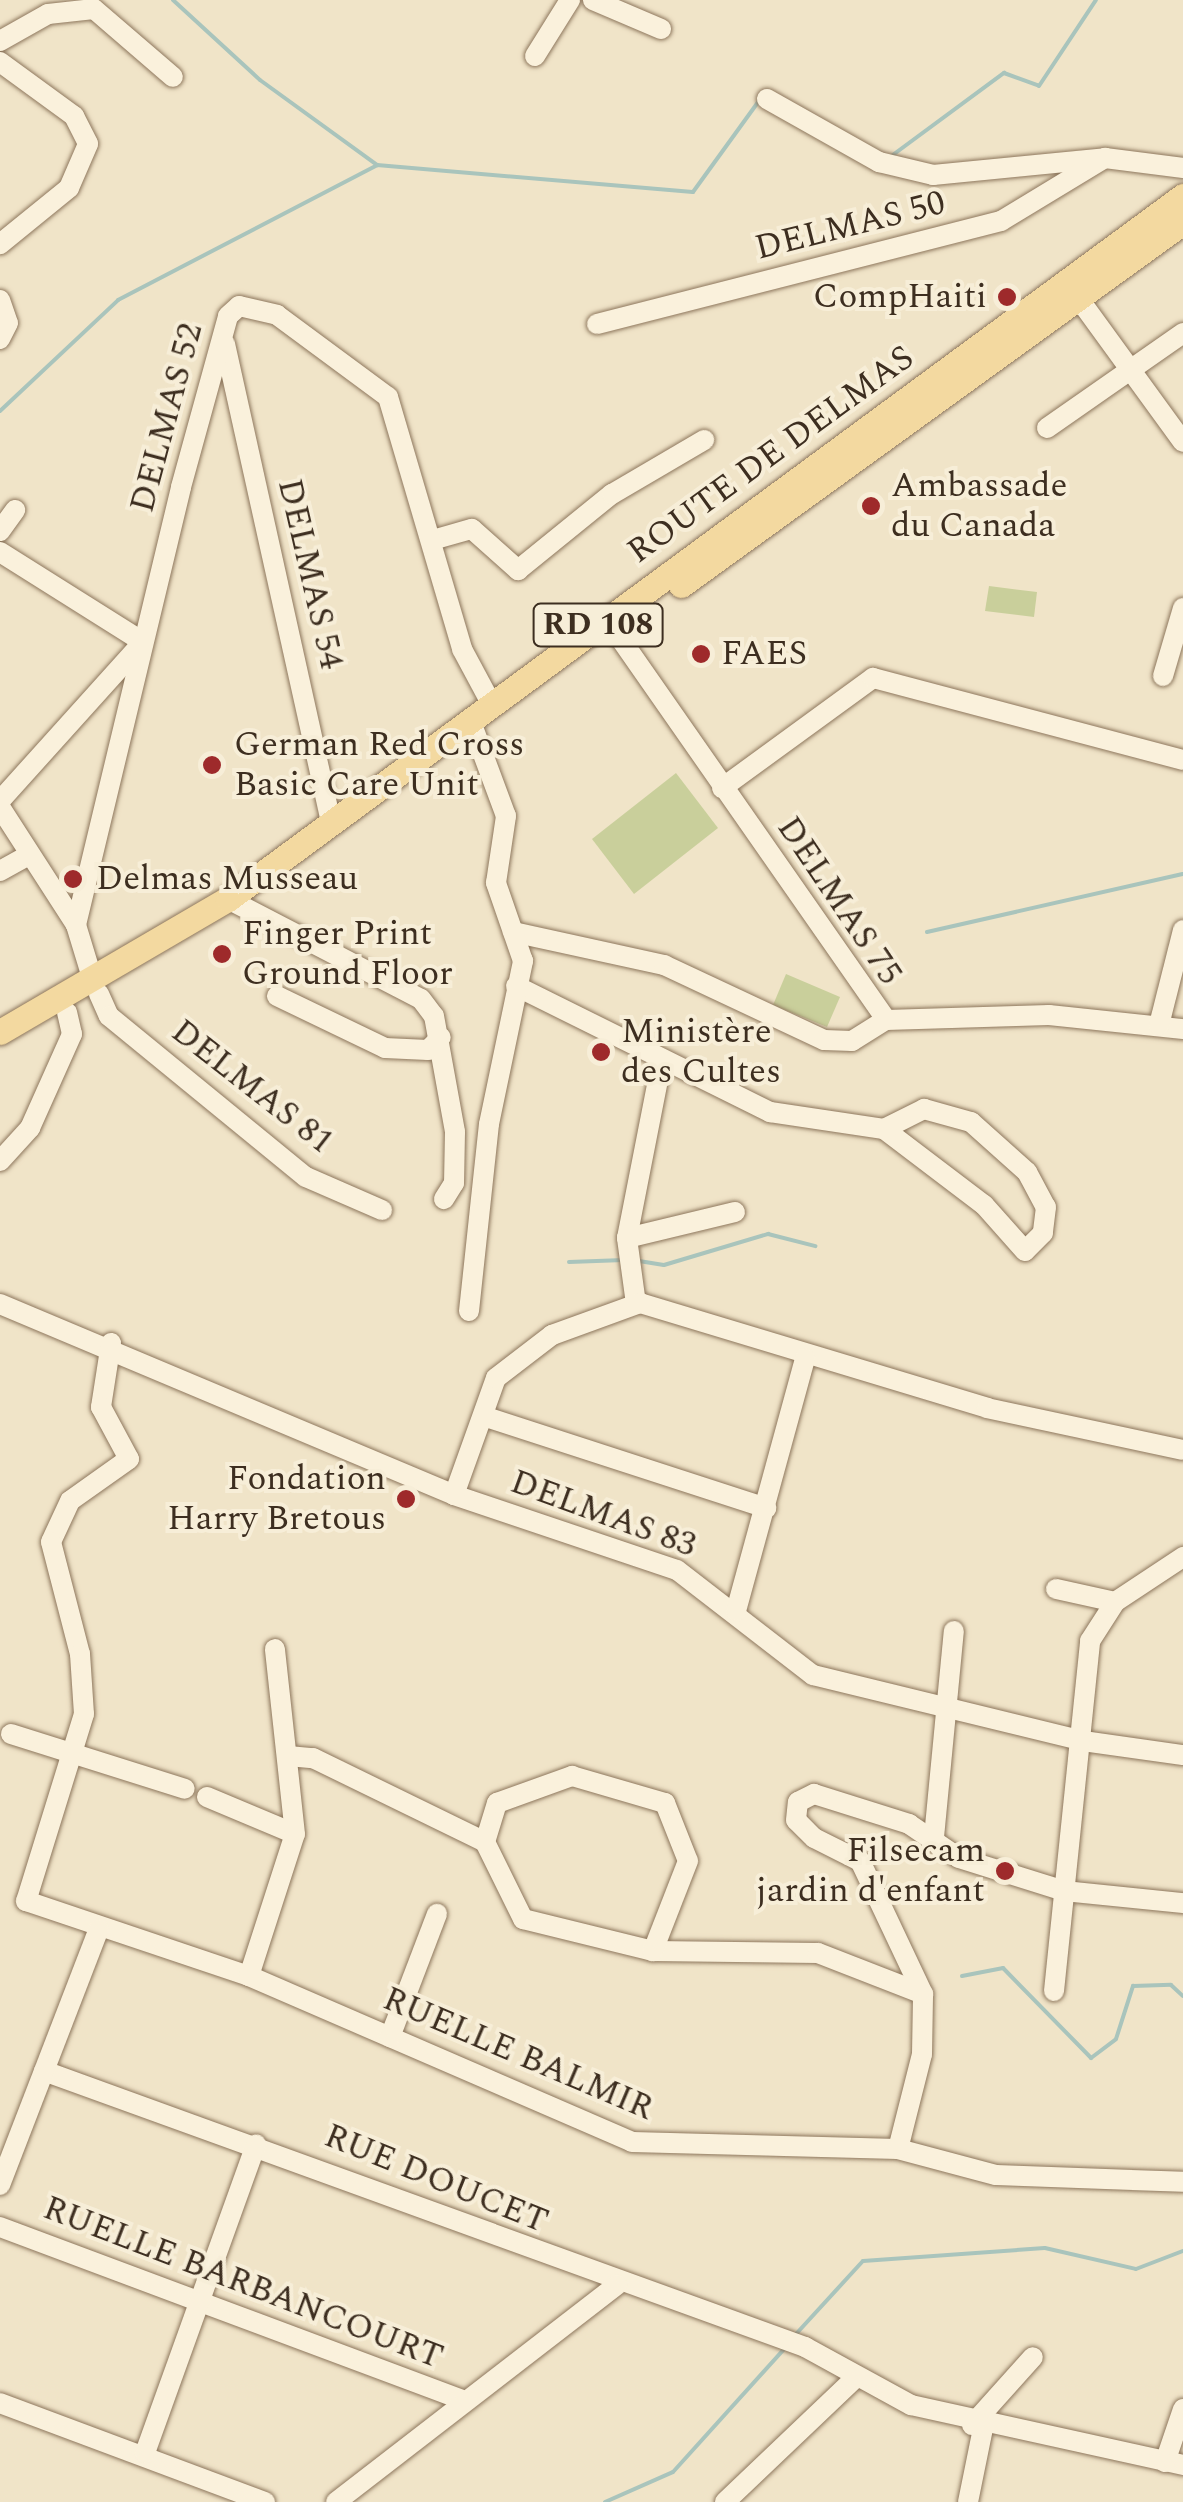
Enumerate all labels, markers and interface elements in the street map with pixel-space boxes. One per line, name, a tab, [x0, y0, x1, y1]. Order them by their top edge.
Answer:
street label: DELMAS 50	[751, 182, 949, 270]
place label: CompHaiti	[813, 276, 987, 318]
marker: CompHaiti	[996, 286, 1018, 308]
street label: DELMAS 52	[122, 319, 212, 517]
street label: ROUTE DE DELMAS	[620, 337, 922, 573]
place label: Ambassade du Canada	[891, 465, 1067, 547]
street label: DELMAS 54	[268, 475, 352, 673]
marker: Ambassade du Canada	[860, 495, 882, 517]
road number: RD 108	[530, 598, 666, 652]
place label: FAES	[721, 633, 807, 675]
marker: FAES	[690, 643, 712, 665]
place label: German Red Cross Basic Care Unit	[234, 724, 524, 806]
marker: German Red Cross Basic Care Unit	[199, 752, 225, 778]
street label: DELMAS 75	[767, 809, 911, 993]
place label: Delmas Musseau	[96, 858, 358, 900]
marker: Delmas Musseau	[60, 866, 86, 892]
place label: Finger Print Ground Floor	[242, 913, 453, 995]
marker: Finger Print Ground Floor	[211, 943, 233, 965]
street label: DELMAS 81	[163, 1011, 341, 1163]
place label: Ministère des Cultes	[621, 1011, 781, 1093]
marker: Ministère des Cultes	[590, 1041, 612, 1063]
place label: Fondation Harry Bretous	[167, 1458, 386, 1540]
street label: DELMAS 83	[505, 1461, 701, 1567]
marker: Fondation Harry Bretous	[395, 1488, 417, 1510]
place label: Filsecam jardin d'enfant	[756, 1830, 985, 1912]
marker: Filsecam jardin d'enfant	[994, 1860, 1016, 1882]
street label: RUELLE BALMIR	[376, 1978, 660, 2130]
street label: RUE DOUCET	[318, 2115, 554, 2243]
street label: RUELLE BARBANCOURT	[37, 2187, 449, 2379]

